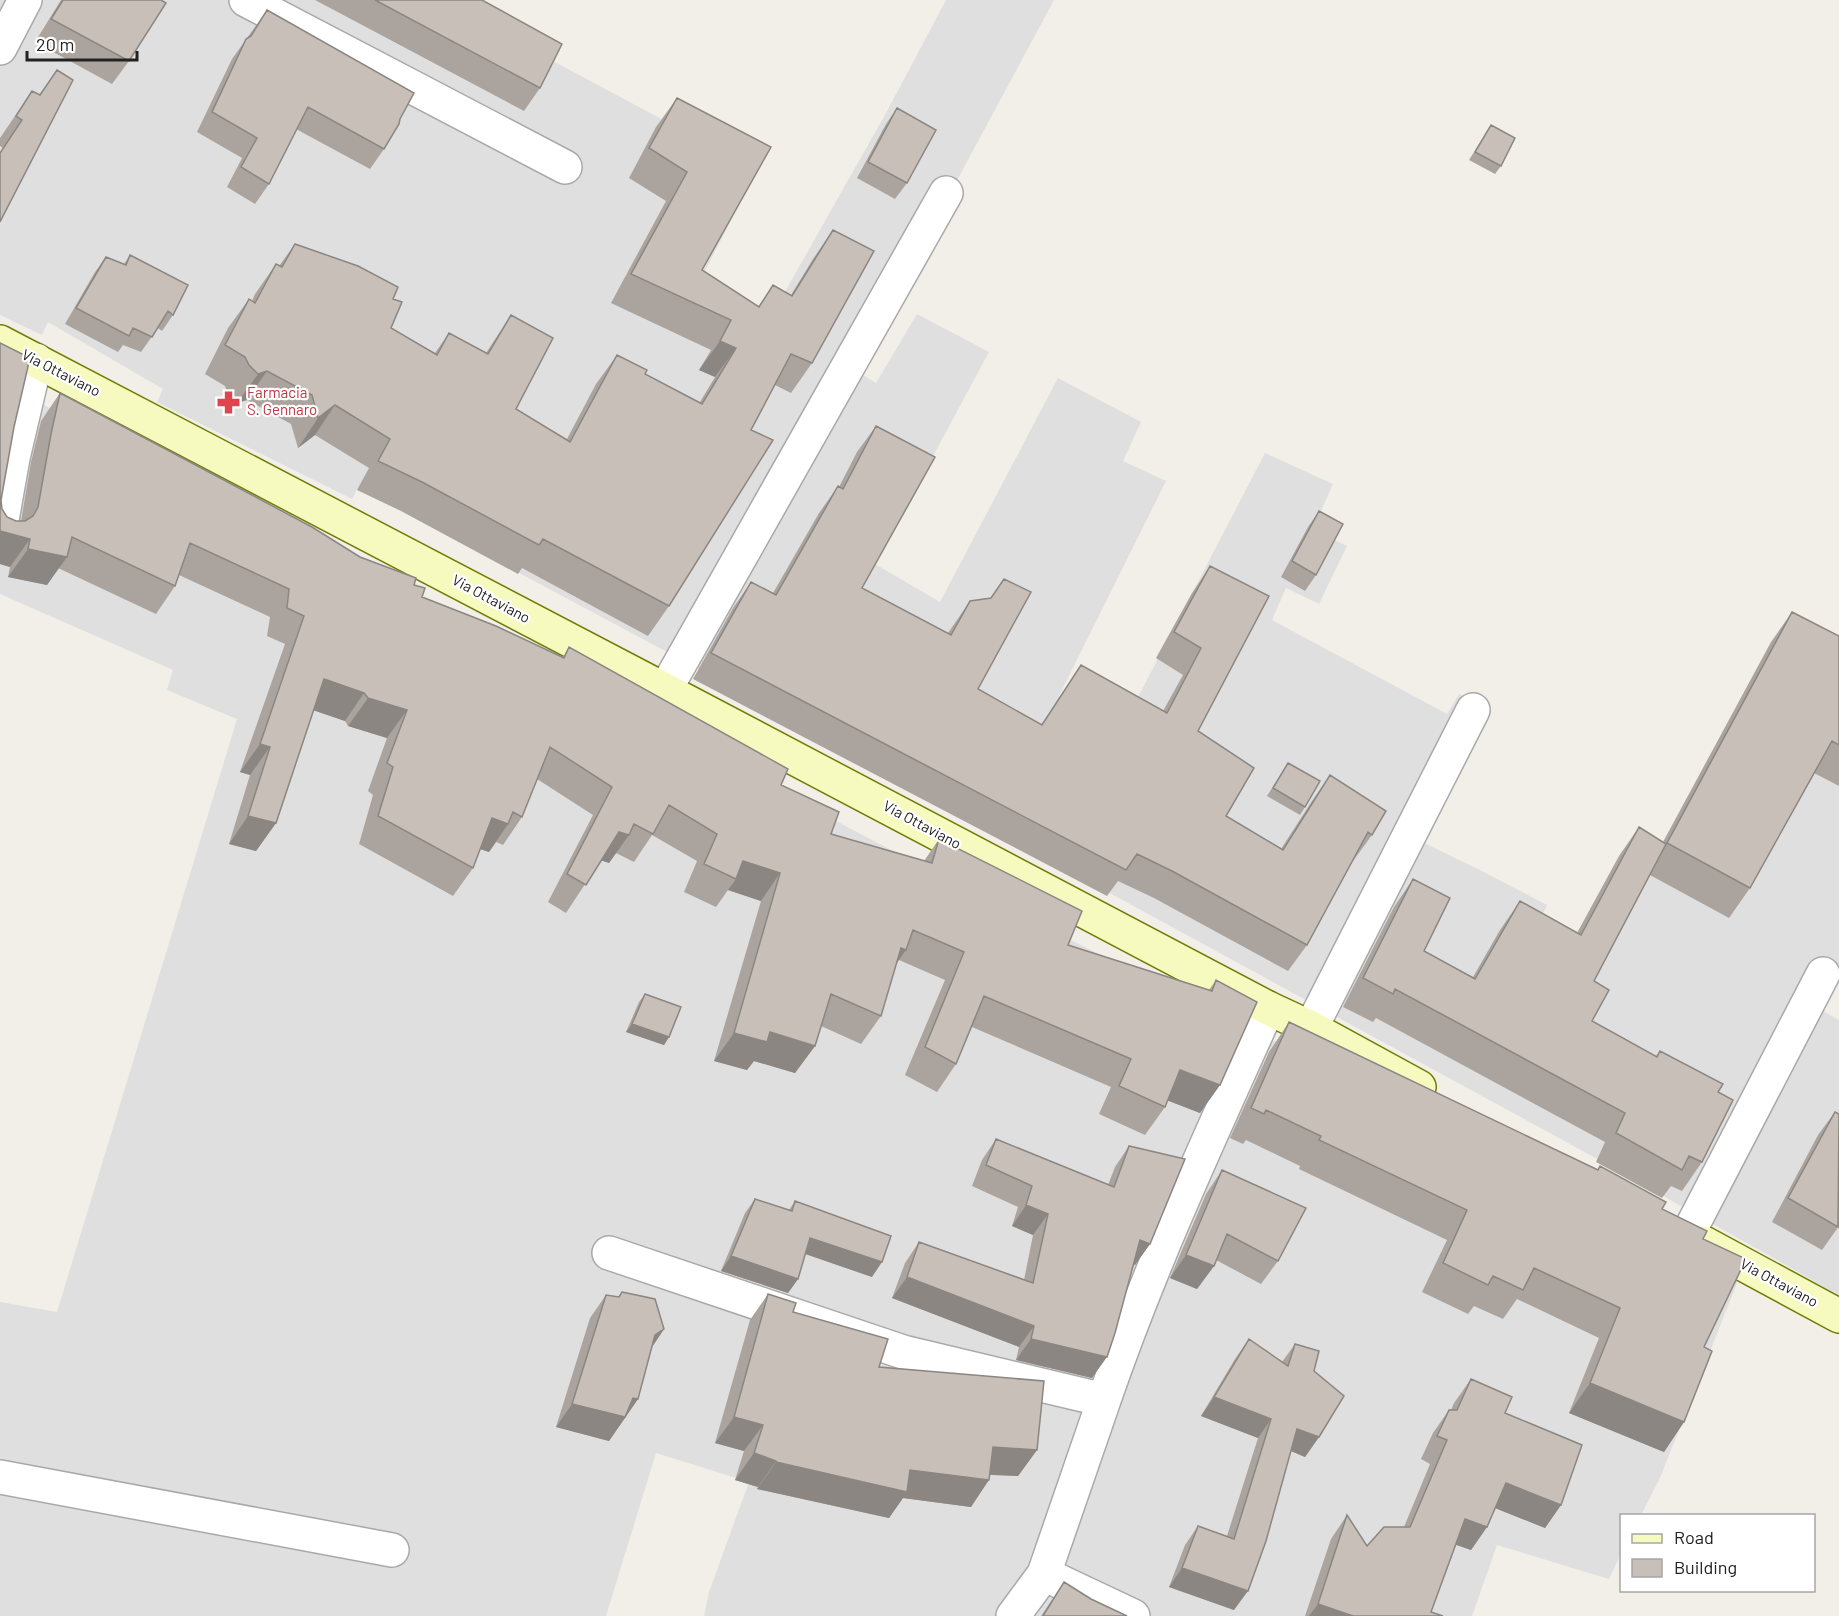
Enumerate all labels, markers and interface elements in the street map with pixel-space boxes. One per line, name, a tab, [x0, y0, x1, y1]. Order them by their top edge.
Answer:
scale bar	[27, 24, 136, 62]
text: 20 m	[36, 33, 74, 55]
street label: Via Ottaviano	[19, 345, 104, 400]
place label: Farmacia S. Gennaro	[247, 383, 317, 418]
pharmacy icon: Farmacia S. Gennaro	[216, 389, 242, 415]
street label: Via Ottaviano	[449, 570, 534, 626]
street label: Via Ottaviano	[880, 796, 965, 852]
street label: Via Ottaviano	[1737, 1254, 1822, 1310]
legend	[1620, 1514, 1815, 1592]
text: Road	[1674, 1526, 1714, 1548]
text: Building	[1674, 1556, 1737, 1578]

